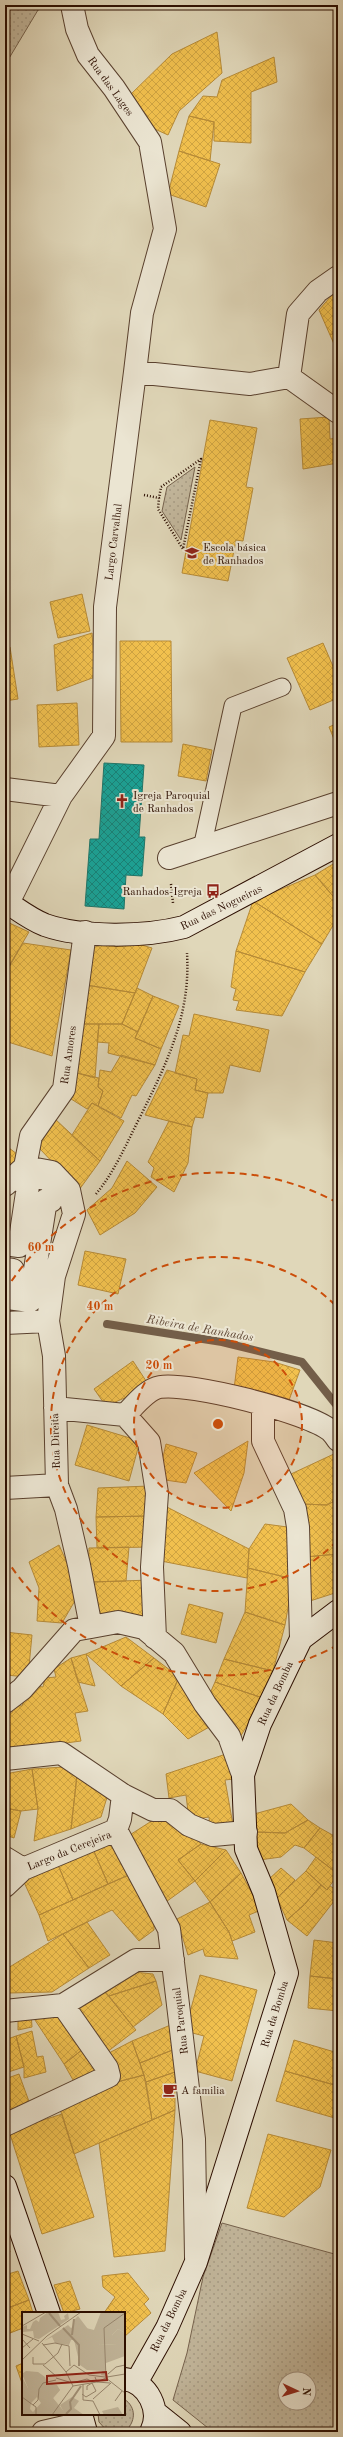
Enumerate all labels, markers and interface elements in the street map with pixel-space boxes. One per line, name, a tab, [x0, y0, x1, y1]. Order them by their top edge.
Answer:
street label: Rua das Lages	[85, 55, 135, 119]
street label: Largo Carvalhal	[104, 503, 125, 581]
place label: Escola básica de Ranhados	[203, 543, 267, 567]
school or university icon: Escola básica de Ranhados	[184, 545, 200, 561]
place label: Igreja Paroquial de Ranhados	[133, 791, 210, 815]
church icon: Igreja Paroquial de Ranhados	[114, 793, 130, 809]
bus stop icon: Ranhados-Igreja	[205, 883, 221, 899]
street label: Rua das Nogueiras	[179, 884, 265, 933]
place label: Ranhados-Igreja	[122, 887, 203, 898]
street label: Rua Amores	[60, 1025, 79, 1085]
text: 60 m	[28, 1242, 55, 1254]
text: 40 m	[87, 1301, 114, 1313]
water label: Ribeira de Ranhados	[144, 1313, 254, 1344]
text: 20 m	[146, 1360, 173, 1372]
street label: Rua Direita	[50, 1412, 63, 1469]
centre of rings	[211, 1417, 225, 1431]
street label: Rua da Bomba	[257, 1659, 296, 1727]
street label: Largo da Cerejeira	[26, 1829, 114, 1873]
street label: Rua da Bomba	[260, 1979, 291, 2049]
street label: Rua Paroquial	[172, 1987, 191, 2055]
cafe icon: A familia	[162, 2082, 178, 2098]
place label: A familia	[181, 2086, 225, 2097]
street label: Rua da Bomba	[149, 2287, 190, 2354]
inset map	[22, 2312, 125, 2415]
north arrow	[277, 2371, 317, 2411]
text: N	[300, 2387, 311, 2397]

